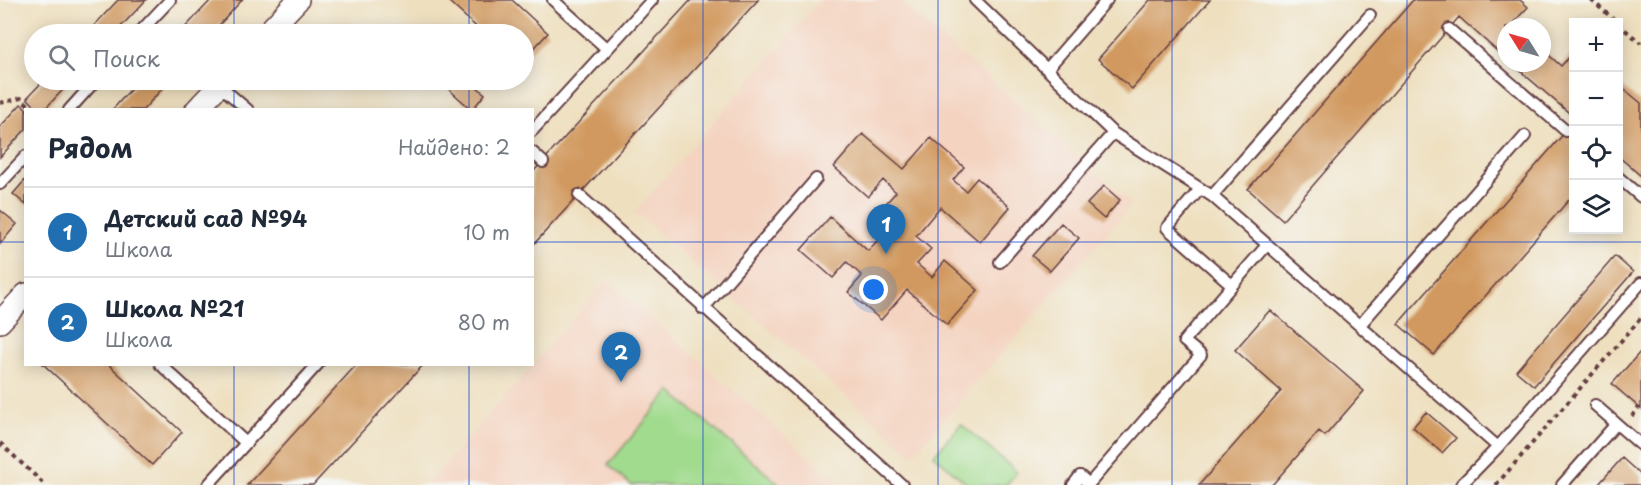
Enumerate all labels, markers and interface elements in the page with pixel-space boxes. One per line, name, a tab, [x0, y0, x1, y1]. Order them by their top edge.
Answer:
north arrow	[1497, 18, 1551, 72]
map controls	[1569, 18, 1623, 234]
button: +	[1569, 18, 1623, 72]
search box	[24, 24, 534, 90]
icon: search	[45, 41, 78, 74]
text: Поиск	[93, 41, 160, 74]
button: −	[1569, 72, 1623, 126]
button: locate	[1569, 126, 1623, 180]
text: Рядом	[48, 128, 133, 167]
text: Найдено: 2	[398, 132, 510, 162]
button: layers	[1569, 180, 1623, 234]
text: Детский сад №94	[105, 201, 307, 234]
pin: 1	[866, 204, 906, 254]
text: 1	[63, 217, 72, 247]
text: 10 m	[463, 217, 510, 247]
text: Школа	[105, 234, 172, 264]
your location	[859, 275, 888, 304]
text: Школа №21	[105, 291, 244, 324]
text: 2	[60, 307, 75, 337]
text: 80 m	[458, 307, 510, 337]
text: Школа	[105, 324, 172, 354]
pin: 2	[602, 332, 640, 382]

